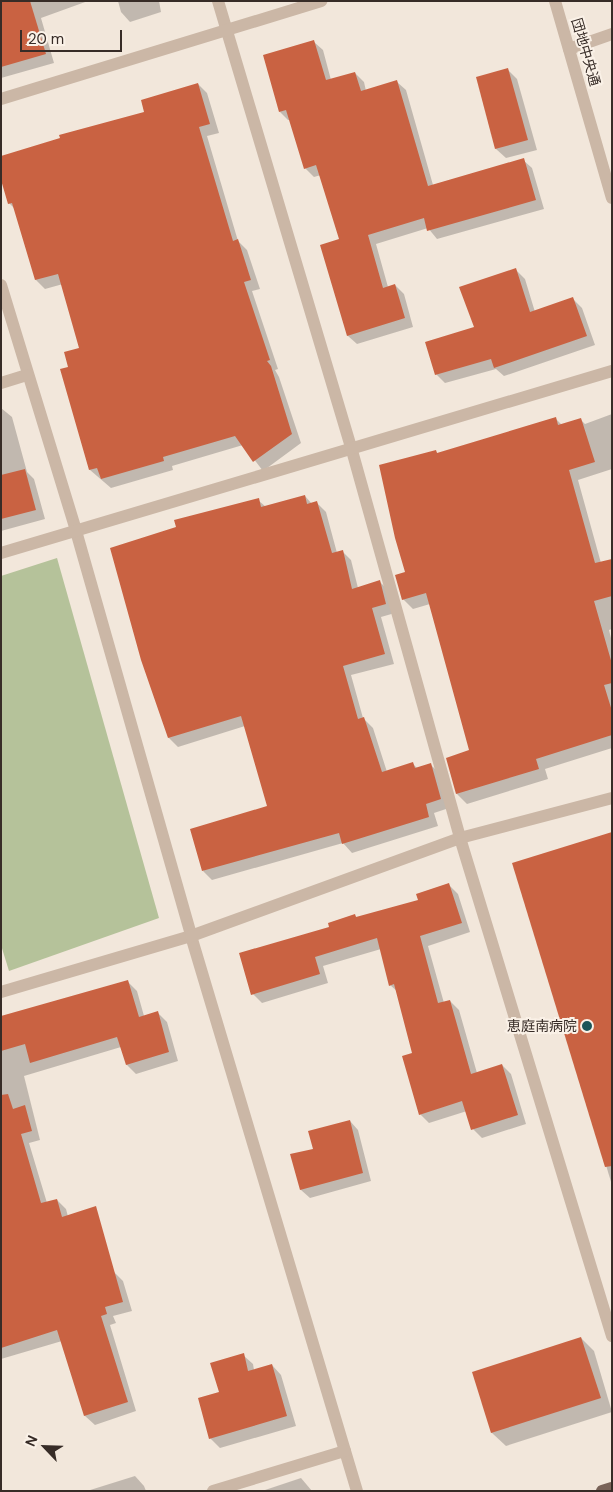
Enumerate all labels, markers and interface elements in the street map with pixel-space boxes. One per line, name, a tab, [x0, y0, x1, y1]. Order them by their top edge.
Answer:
street label: 団地中央通	[568, 16, 604, 88]
scale bar	[22, 20, 125, 52]
text: 20 m	[28, 29, 64, 49]
place label: 恵庭南病院	[507, 1018, 577, 1034]
marker: 恵庭南病院	[581, 1020, 593, 1032]
north arrow	[20, 1422, 70, 1472]
text: N	[21, 1433, 42, 1449]

